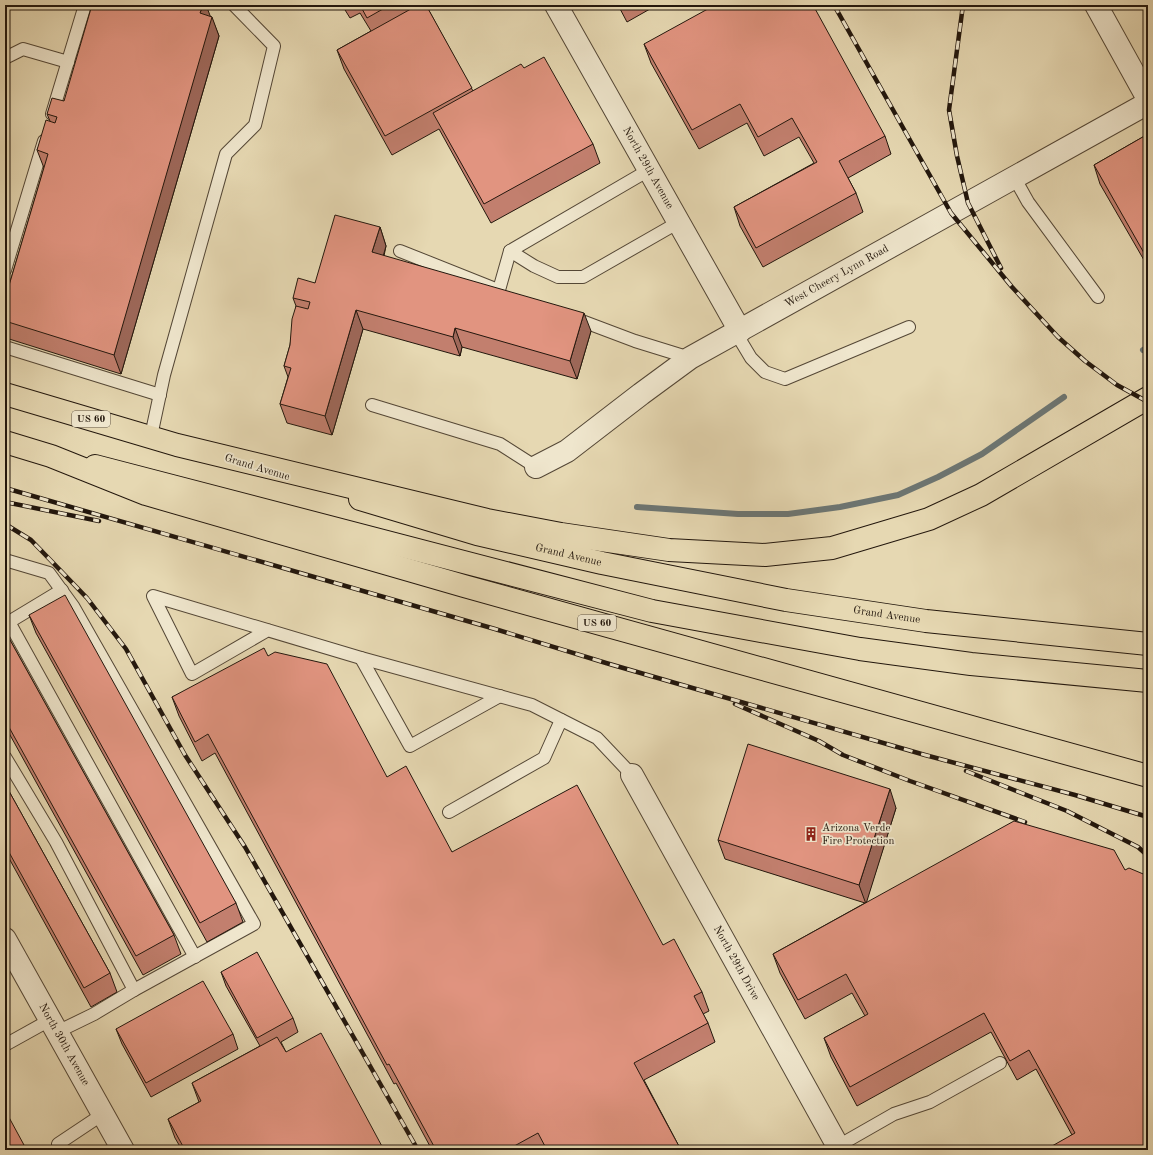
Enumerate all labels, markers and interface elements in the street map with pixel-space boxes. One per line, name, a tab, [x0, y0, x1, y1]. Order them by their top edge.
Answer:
street label: North 29th Avenue	[620, 125, 675, 211]
street label: West Cheery Lynn Road	[783, 243, 891, 310]
road number: US 60	[72, 411, 110, 427]
street label: Grand Avenue	[223, 453, 291, 483]
street label: Grand Avenue	[534, 542, 603, 568]
street label: Grand Avenue	[852, 605, 921, 626]
road number: US 60	[578, 615, 616, 631]
place label: Arizona Verde Fire Protection	[822, 823, 894, 847]
building icon: Arizona Verde Fire Protection	[803, 826, 819, 842]
street label: North 29th Drive	[711, 924, 761, 1002]
street label: North 30th Avenue	[37, 1002, 91, 1087]

